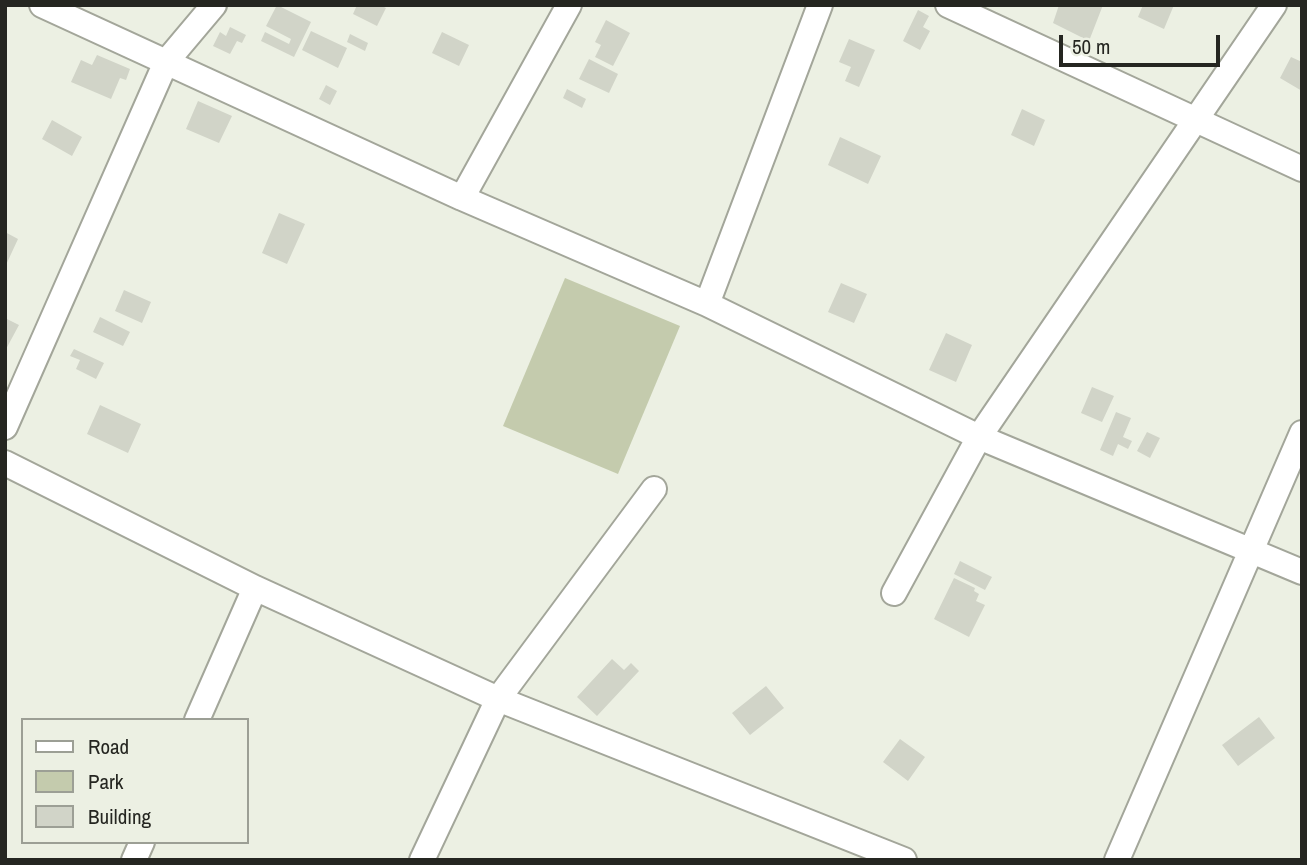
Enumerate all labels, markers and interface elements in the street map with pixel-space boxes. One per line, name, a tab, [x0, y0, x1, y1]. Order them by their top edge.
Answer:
scale bar	[1062, 21, 1223, 65]
text: 50 m	[1072, 32, 1110, 61]
legend	[21, 718, 248, 844]
text: Road	[88, 732, 129, 761]
text: Park	[88, 767, 123, 796]
text: Building	[88, 802, 151, 831]

